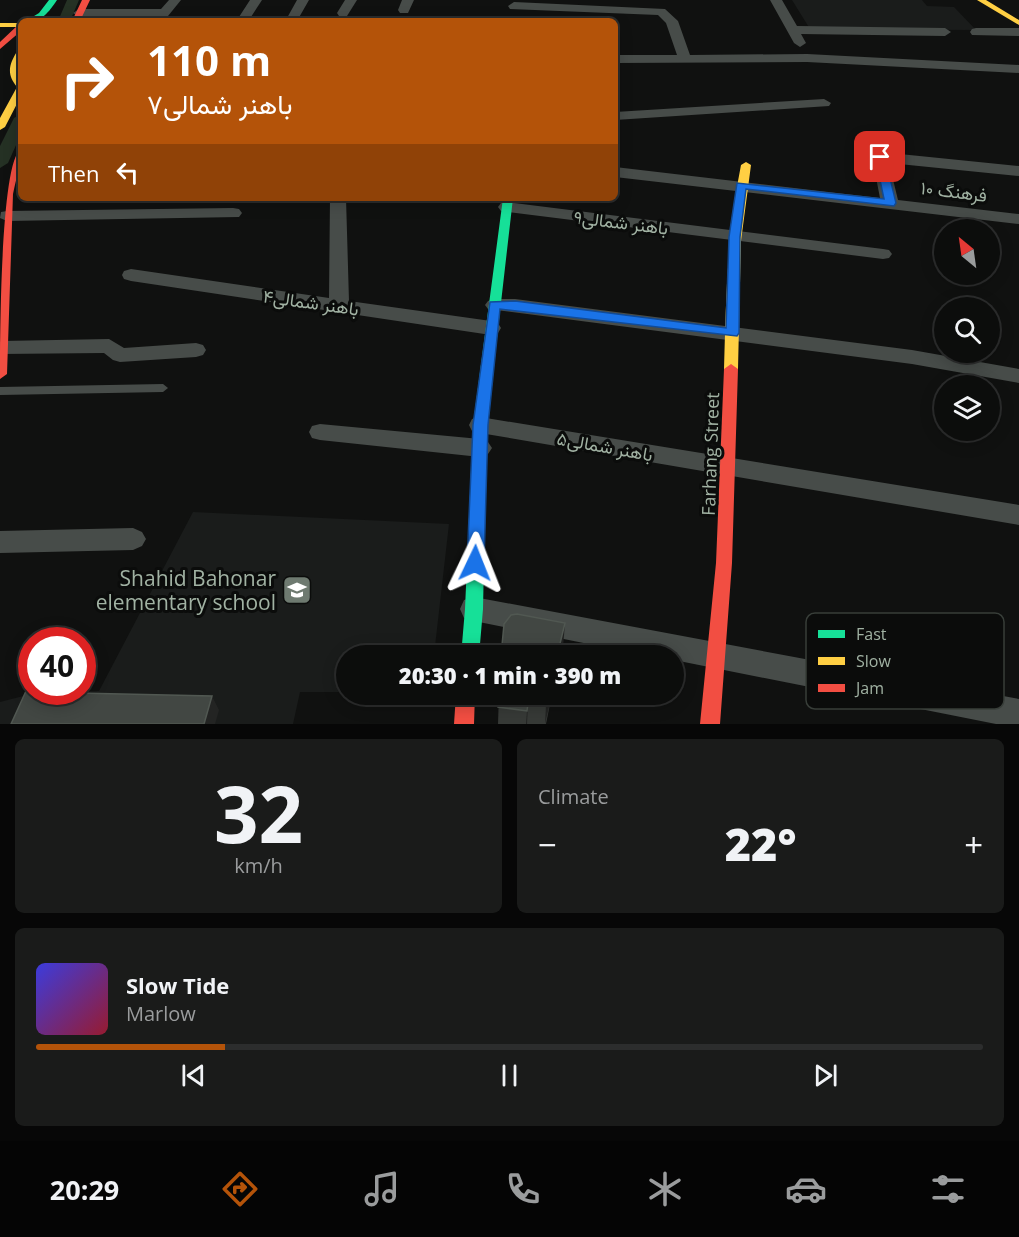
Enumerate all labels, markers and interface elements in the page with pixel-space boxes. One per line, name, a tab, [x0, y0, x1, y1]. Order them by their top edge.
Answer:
text: 110 m	[147, 31, 271, 88]
icon: right	[48, 42, 126, 120]
text: باهنر شمالی۷	[147, 85, 292, 122]
pin	[854, 131, 905, 182]
icon: arrive	[863, 140, 896, 173]
icon: left	[111, 156, 144, 189]
text: Then	[48, 158, 99, 188]
street label: فرهنگ ۱۰	[919, 175, 989, 207]
street label: باهنر شمالی۹	[572, 204, 670, 240]
north arrow	[934, 219, 1000, 285]
map controls	[934, 219, 1000, 441]
street label: باهنر شمالی۴	[261, 283, 361, 321]
button: search	[934, 297, 1000, 363]
button: layers	[934, 375, 1000, 441]
street label: Farhang Street	[696, 392, 724, 516]
street label: باهنر شمالی۵	[555, 426, 655, 466]
position arrow	[443, 531, 507, 595]
place label: Shahid Bahonar elementary school	[96, 564, 276, 616]
school or university icon: Shahid Bahonar elementary school	[281, 574, 313, 606]
legend	[806, 613, 1004, 709]
text: Fast	[856, 623, 887, 645]
speed limit sign: 40	[18, 627, 96, 705]
text: Slow	[856, 650, 891, 672]
text: 20:30 · 1 min · 390 m	[399, 660, 621, 690]
text: Jam	[854, 677, 884, 699]
text: 32	[214, 760, 303, 866]
text: Climate	[538, 783, 609, 810]
text: 22°	[725, 813, 796, 874]
text: −	[538, 822, 557, 867]
text: +	[964, 822, 983, 867]
text: km/h	[234, 852, 283, 879]
text: Slow Tide	[126, 970, 229, 1000]
text: Marlow	[126, 1000, 196, 1027]
icon: previous	[177, 1059, 210, 1092]
icon: pause	[493, 1059, 526, 1092]
icon: next	[809, 1059, 842, 1092]
icon: directions	[219, 1168, 261, 1210]
icon: music	[361, 1168, 403, 1210]
icon: phone	[502, 1168, 544, 1210]
icon: climate	[644, 1168, 686, 1210]
icon: car	[785, 1168, 827, 1210]
icon: filters	[927, 1168, 969, 1210]
text: 20:29	[50, 1171, 119, 1208]

